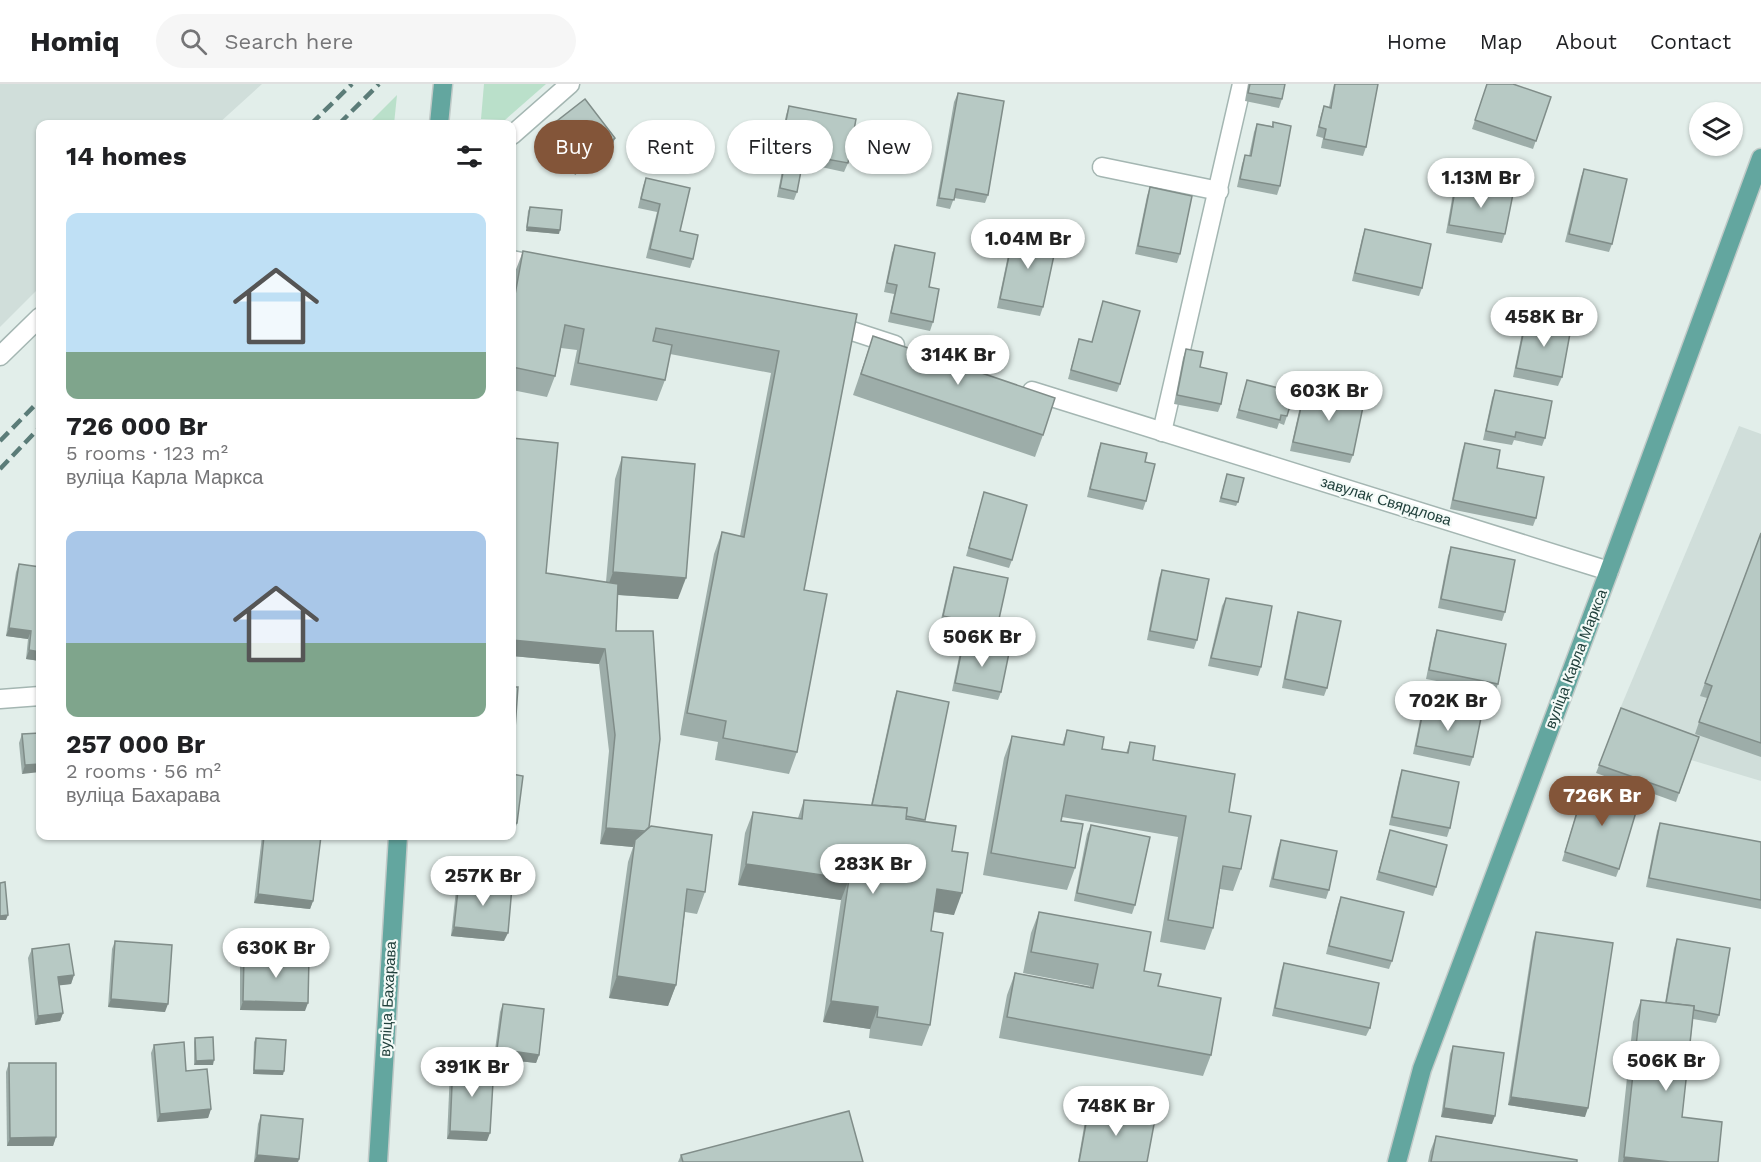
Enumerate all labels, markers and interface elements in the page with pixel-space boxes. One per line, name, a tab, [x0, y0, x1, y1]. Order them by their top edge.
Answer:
search box	[156, 14, 576, 68]
text: Homiq	[30, 25, 120, 58]
icon: search	[177, 25, 210, 58]
text: Search here	[225, 29, 353, 54]
text: Home	[1387, 29, 1447, 54]
text: Map	[1480, 29, 1523, 54]
text: About	[1556, 29, 1617, 54]
text: Contact	[1650, 29, 1731, 54]
map controls	[1689, 102, 1743, 156]
button: layers	[1689, 102, 1743, 156]
chip: Buy	[534, 120, 614, 174]
chip: Rent	[626, 120, 715, 174]
chip: Filters	[727, 120, 833, 174]
chip: New	[845, 120, 932, 174]
icon: filters	[453, 140, 486, 173]
text: 14 homes	[66, 141, 187, 171]
pin: 1.13M Br	[1419, 158, 1543, 209]
text: 1.13M Br	[1441, 165, 1521, 189]
pin: 1.04M Br	[966, 219, 1090, 270]
text: 1.04M Br	[985, 226, 1071, 250]
icon: home	[222, 252, 330, 360]
pin: 458K Br	[1489, 297, 1599, 348]
text: 458K Br	[1505, 304, 1583, 328]
pin: 314K Br	[903, 335, 1013, 386]
text: 314K Br	[920, 342, 996, 366]
pin: 603K Br	[1274, 371, 1384, 422]
text: 603K Br	[1290, 378, 1368, 402]
text: 726 000 Br	[66, 411, 207, 441]
text: 5 rooms · 123 m²	[66, 441, 228, 465]
text: вуліца Карла Маркса	[66, 465, 263, 489]
street label: завулак Свярдлова	[1318, 473, 1454, 530]
icon: home	[222, 570, 330, 678]
street label: вуліца Карла Маркса	[1541, 586, 1611, 731]
pin: 506K Br	[927, 617, 1037, 668]
text: 506K Br	[943, 624, 1021, 648]
pin: 702K Br	[1393, 681, 1503, 732]
text: 702K Br	[1409, 688, 1487, 712]
text: 257 000 Br	[66, 729, 205, 759]
text: 2 rooms · 56 m²	[66, 759, 221, 783]
pin: 726K Br	[1547, 776, 1657, 827]
text: вуліца Бахарава	[66, 783, 220, 807]
text: 726K Br	[1563, 783, 1641, 807]
pin: 283K Br	[818, 844, 928, 895]
text: 283K Br	[834, 851, 912, 875]
pin: 257K Br	[428, 856, 538, 907]
text: 257K Br	[445, 863, 521, 887]
pin: 630K Br	[221, 928, 331, 979]
text: 630K Br	[237, 935, 315, 959]
street label: вуліца Бахарава	[376, 940, 400, 1057]
pin: 506K Br	[1611, 1041, 1721, 1092]
pin: 391K Br	[417, 1047, 527, 1098]
text: 506K Br	[1627, 1048, 1705, 1072]
text: 391K Br	[435, 1054, 509, 1078]
pin: 748K Br	[1061, 1086, 1171, 1137]
text: 748K Br	[1077, 1093, 1155, 1117]

